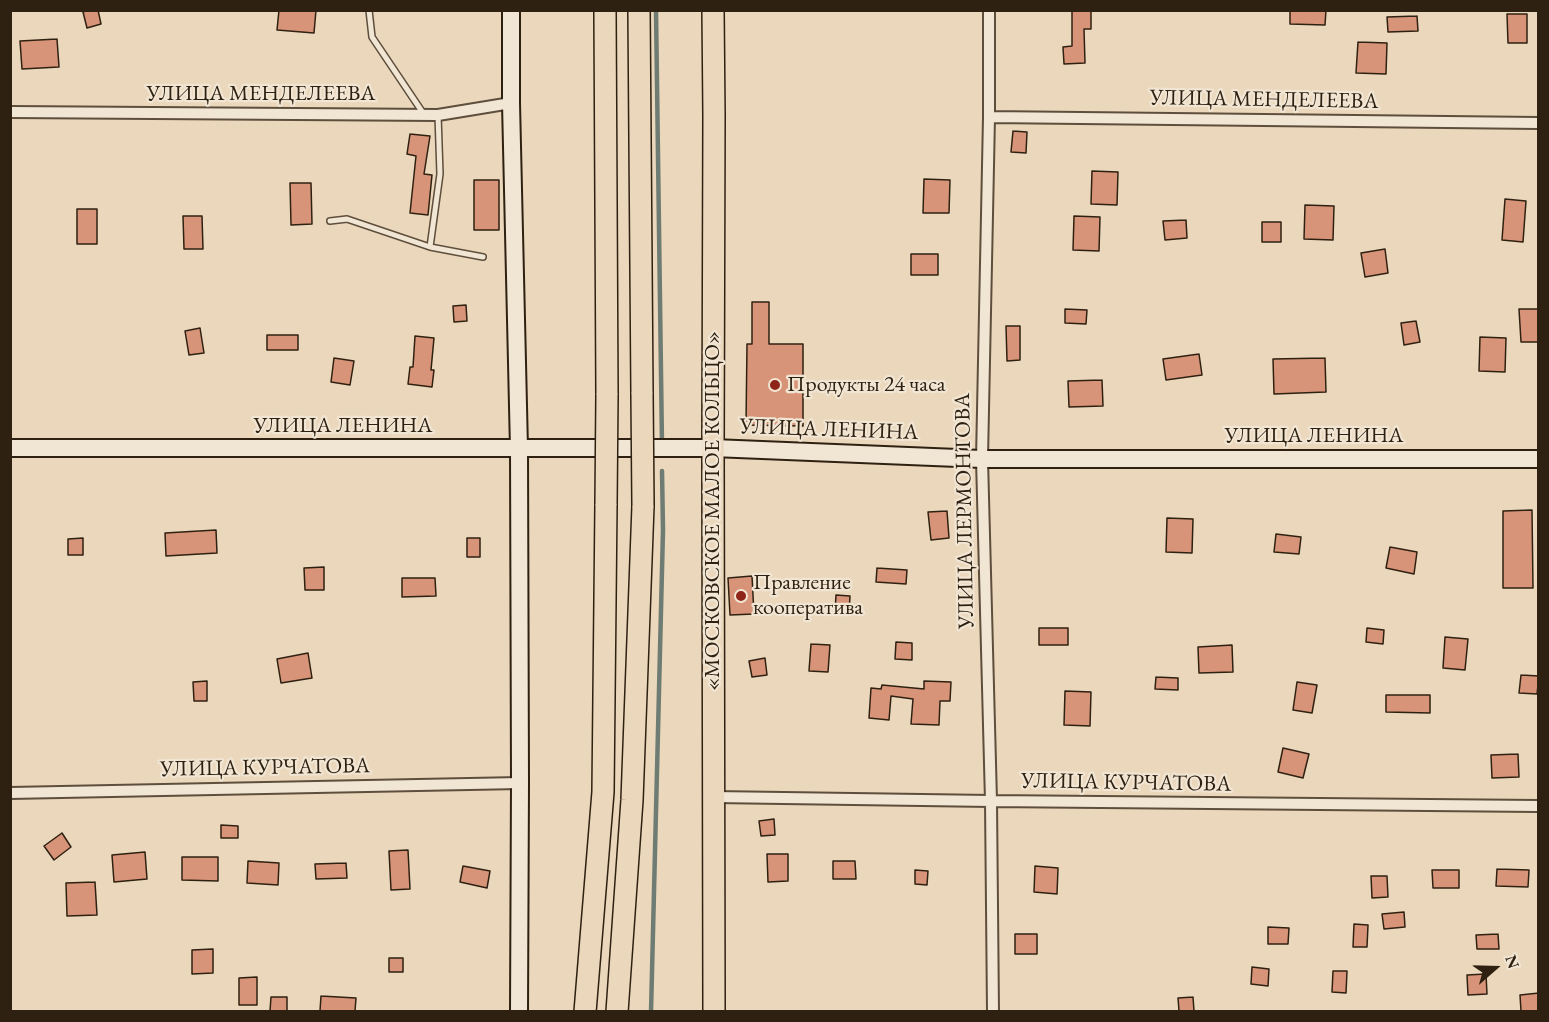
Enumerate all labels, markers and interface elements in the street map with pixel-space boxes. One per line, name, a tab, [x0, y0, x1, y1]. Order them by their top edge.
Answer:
street label: УЛИЦА МЕНДЕЛЕЕВА	[146, 81, 376, 107]
street label: УЛИЦА МЕНДЕЛЕЕВА	[1149, 85, 1379, 115]
street label: «МОСКОВСКОЕ МАЛОЕ КОЛЬЦО»	[700, 331, 726, 691]
place label: Продукты 24 часа	[787, 372, 946, 398]
marker: Продукты 24 часа	[768, 378, 782, 392]
street label: УЛИЦА ЛЕРМОНТОВА	[950, 393, 980, 629]
street label: УЛИЦА ЛЕНИНА	[253, 413, 433, 439]
street label: УЛИЦА ЛЕНИНА	[739, 414, 919, 446]
street label: УЛИЦА ЛЕНИНА	[1224, 423, 1404, 449]
place label: Правление кооператива	[753, 570, 863, 622]
marker: Правление кооператива	[734, 589, 748, 603]
street label: УЛИЦА КУРЧАТОВА	[160, 753, 370, 783]
street label: УЛИЦА КУРЧАТОВА	[1021, 768, 1231, 798]
north arrow	[1465, 938, 1525, 998]
text: N	[1500, 952, 1524, 971]

